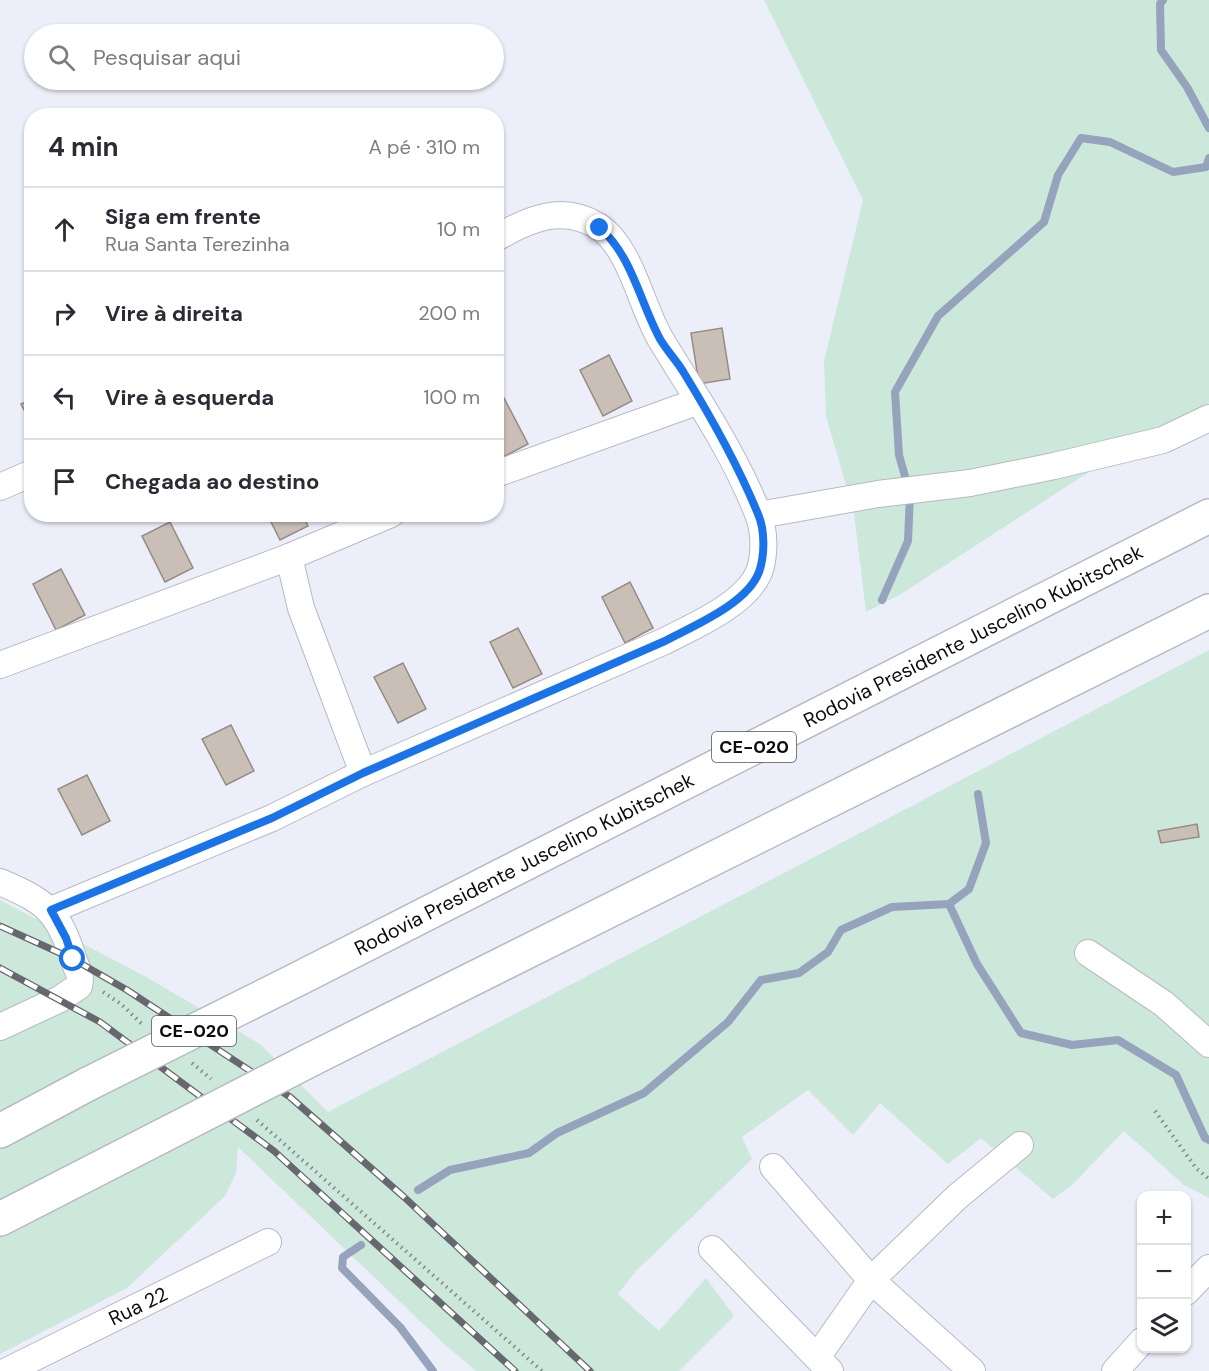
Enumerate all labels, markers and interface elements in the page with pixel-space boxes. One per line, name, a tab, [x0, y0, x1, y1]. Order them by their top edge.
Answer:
search box	[24, 24, 504, 90]
icon: search	[45, 41, 78, 74]
text: Pesquisar aqui	[93, 43, 241, 72]
text: 4 min	[48, 130, 119, 164]
text: A pé · 310 m	[368, 134, 480, 160]
text: Siga em frente	[105, 202, 261, 231]
icon: ahead	[48, 213, 81, 246]
route end	[586, 214, 612, 240]
text: 10 m	[437, 216, 480, 242]
text: Rua Santa Terezinha	[105, 231, 290, 257]
icon: right	[48, 297, 81, 330]
text: Vire à direita	[105, 299, 243, 328]
text: 200 m	[418, 300, 480, 326]
icon: left	[48, 381, 81, 414]
text: Vire à esquerda	[105, 383, 274, 412]
text: 100 m	[423, 384, 480, 410]
icon: arrive	[48, 465, 81, 498]
text: Chegada ao destino	[105, 467, 319, 496]
street label: Rodovia Presidente Juscelino Kubitschek	[799, 539, 1147, 733]
road number: CE-020	[712, 732, 796, 762]
street label: Rodovia Presidente Juscelino Kubitschek	[350, 767, 698, 961]
route start	[59, 945, 85, 971]
road number: CE-020	[152, 1016, 236, 1046]
map controls	[1137, 1191, 1191, 1353]
button: +	[1137, 1191, 1191, 1245]
button: −	[1137, 1245, 1191, 1299]
street label: Rua 22	[104, 1281, 172, 1331]
button: layers	[1137, 1299, 1191, 1353]

